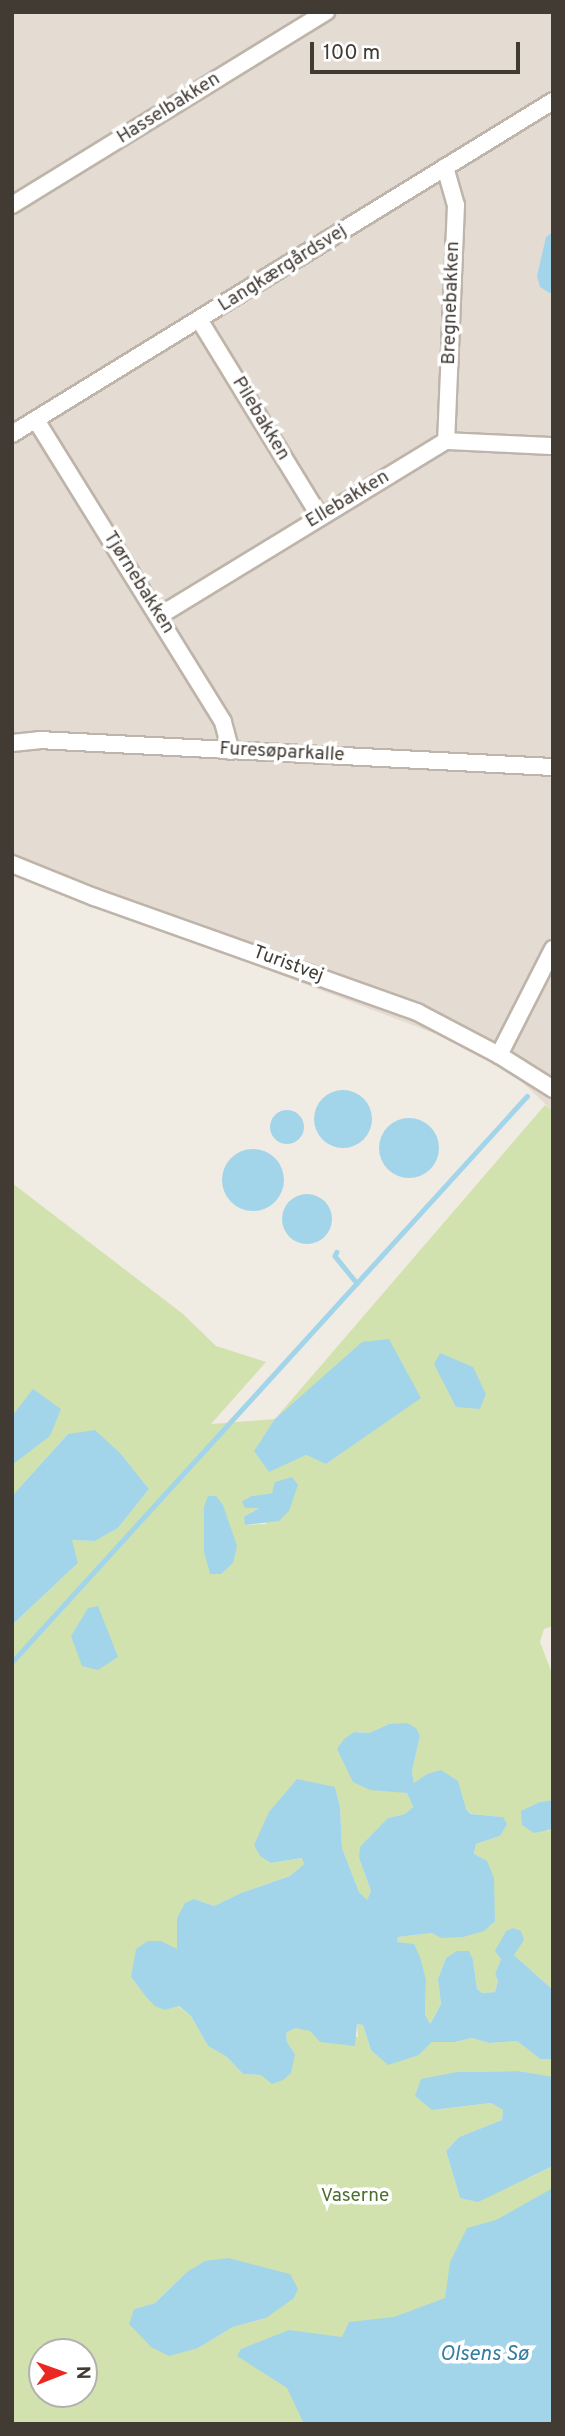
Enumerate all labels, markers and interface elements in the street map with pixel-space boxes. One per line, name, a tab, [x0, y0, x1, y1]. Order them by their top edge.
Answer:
scale bar	[313, 28, 523, 72]
text: 100 m	[323, 40, 380, 67]
street label: Hasselbakken	[113, 68, 225, 150]
street label: Langkærgårdsvej	[215, 220, 351, 318]
street label: Bregnebakken	[438, 241, 466, 365]
street label: Pilebakken	[226, 373, 294, 465]
street label: Ellebakken	[302, 466, 394, 534]
street label: Tjørnebakken	[97, 528, 179, 638]
street label: Furesøparkalle	[219, 738, 345, 768]
street label: Turistvej	[250, 942, 326, 988]
park label: Vaserne	[321, 2186, 389, 2208]
north arrow	[28, 2338, 98, 2408]
water label: Olsens Sø	[440, 2342, 528, 2368]
text: N	[70, 2366, 94, 2380]

